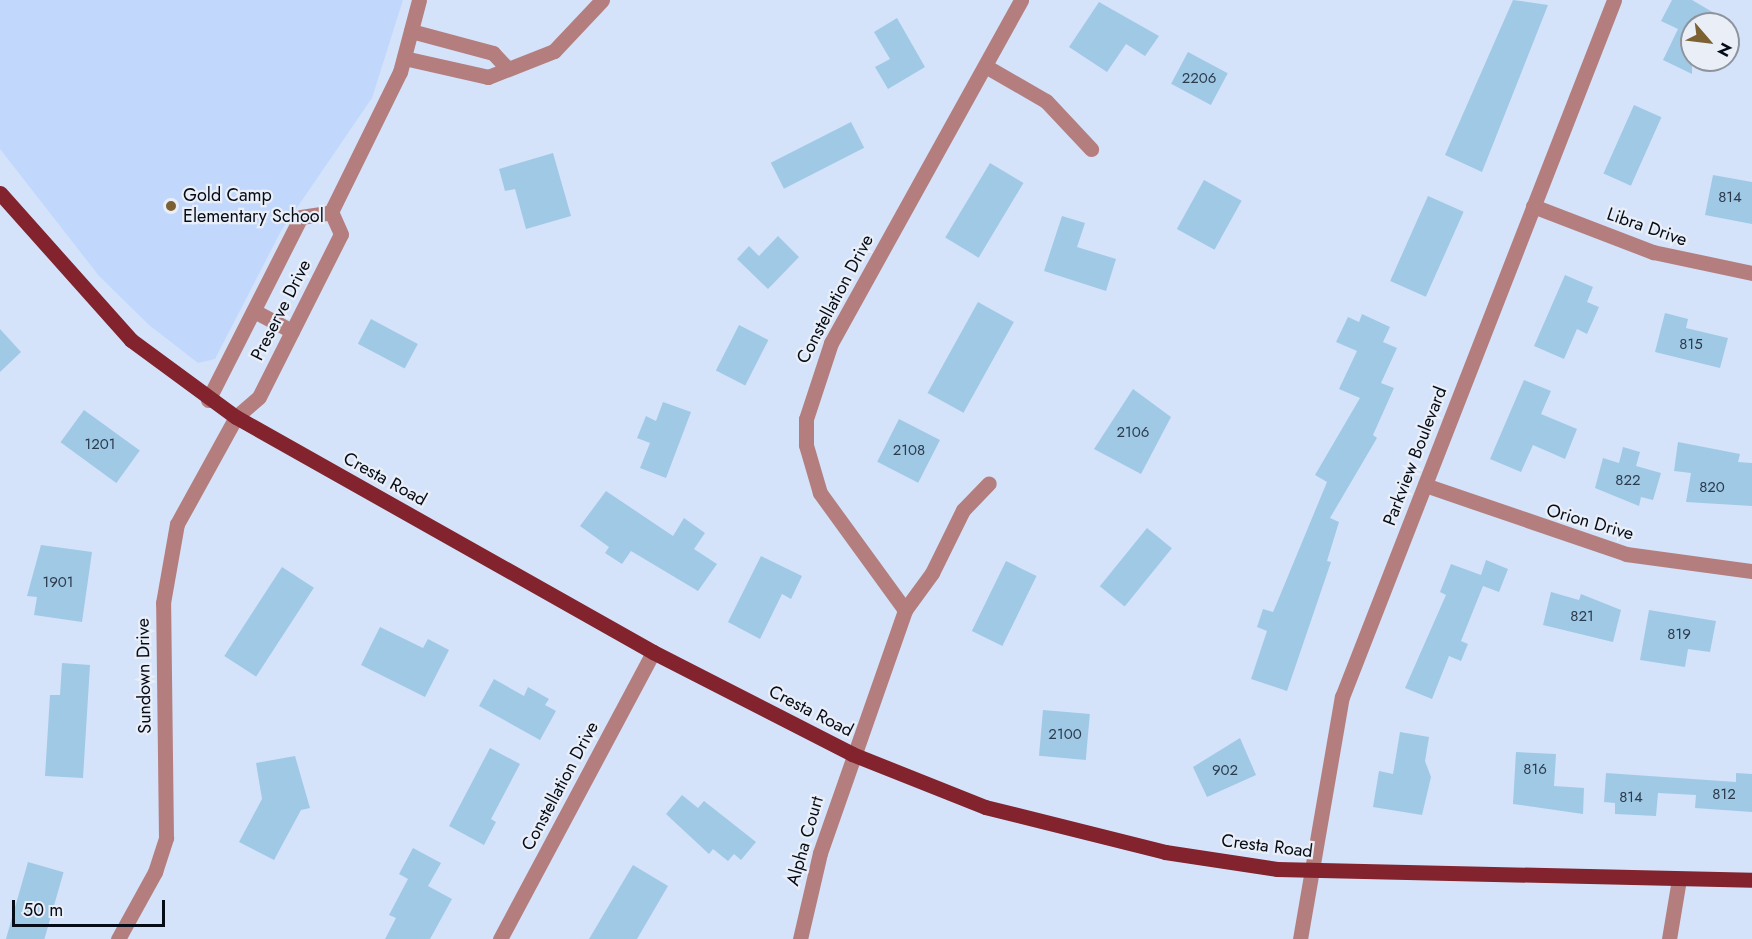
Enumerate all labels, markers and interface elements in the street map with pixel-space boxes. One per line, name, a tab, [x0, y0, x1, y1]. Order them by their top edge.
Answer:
north arrow	[1680, 12, 1740, 72]
text: N	[1711, 39, 1738, 61]
house number: 2206	[1182, 70, 1216, 88]
place label: Gold Camp Elementary School	[183, 185, 324, 228]
house number: 814	[1718, 189, 1742, 207]
marker: Gold Camp Elementary School	[164, 199, 178, 213]
street label: Libra Drive	[1604, 203, 1690, 251]
street label: Constellation Drive	[792, 231, 878, 367]
street label: Preserve Drive	[246, 256, 316, 364]
house number: 815	[1679, 336, 1703, 354]
street label: Parkview Boulevard	[1379, 383, 1451, 529]
house number: 2106	[1117, 424, 1149, 442]
house number: 1201	[84, 436, 116, 454]
house number: 2108	[893, 442, 925, 460]
street label: Cresta Road	[340, 447, 430, 511]
house number: 822	[1615, 472, 1641, 490]
house number: 820	[1699, 479, 1725, 497]
street label: Orion Drive	[1544, 499, 1636, 545]
house number: 1901	[42, 574, 74, 592]
house number: 821	[1570, 608, 1594, 626]
street label: Sundown Drive	[132, 618, 156, 734]
house number: 819	[1667, 626, 1691, 644]
street label: Cresta Road	[765, 681, 857, 741]
street label: Constellation Drive	[517, 718, 603, 854]
house number: 2100	[1048, 726, 1082, 744]
house number: 816	[1523, 761, 1547, 779]
house number: 902	[1212, 762, 1238, 780]
house number: 812	[1712, 786, 1736, 804]
house number: 814	[1619, 789, 1643, 807]
street label: Alpha Court	[782, 794, 828, 888]
street label: Cresta Road	[1220, 830, 1314, 862]
scale bar	[15, 888, 168, 926]
text: 50 m	[23, 897, 63, 923]

